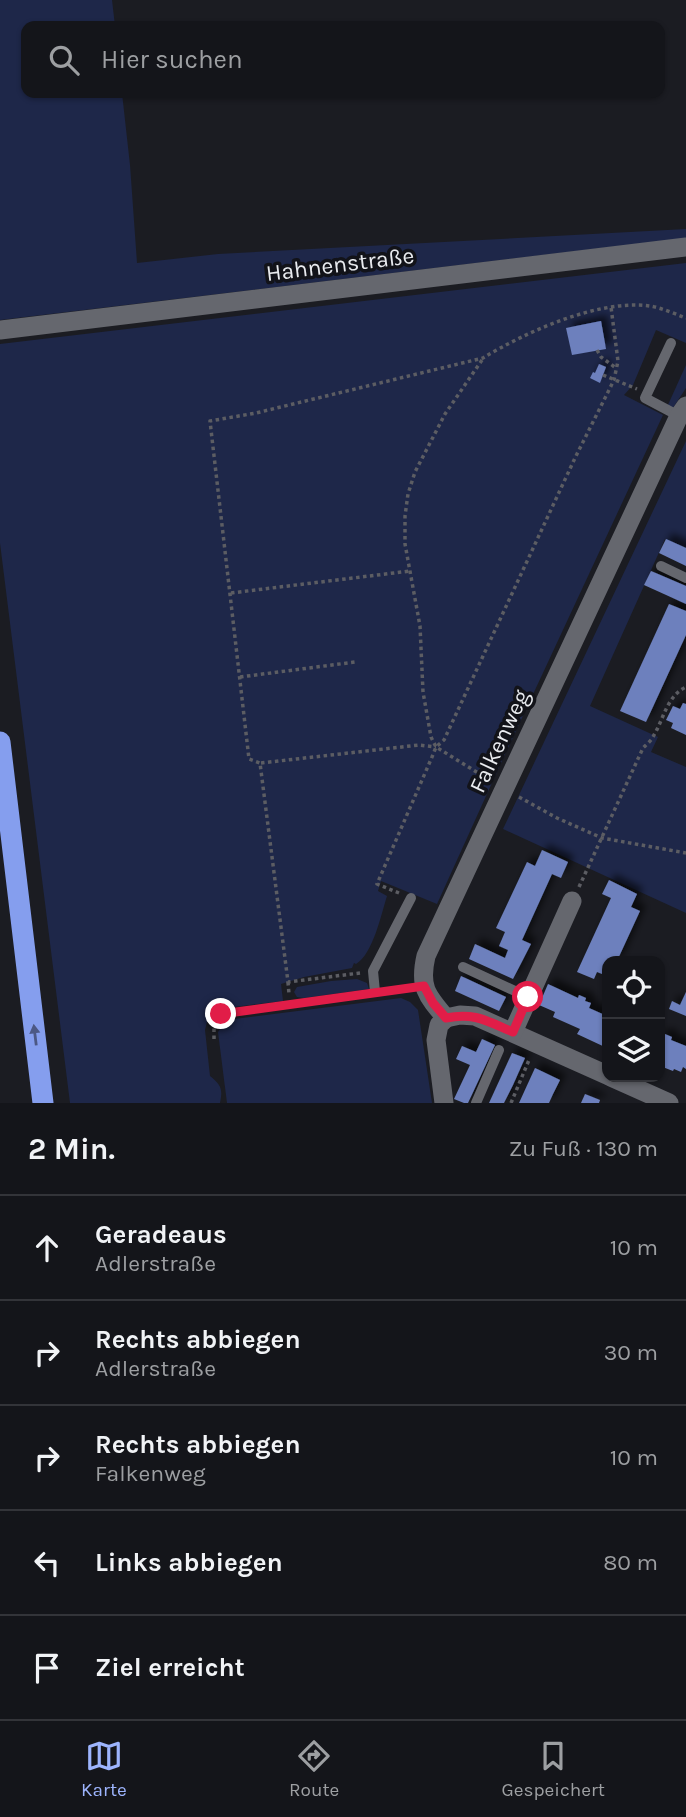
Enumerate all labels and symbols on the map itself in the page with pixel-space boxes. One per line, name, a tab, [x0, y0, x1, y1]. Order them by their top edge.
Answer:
street label: Hahnenstraße	[264, 242, 416, 287]
street label: Falkenweg	[464, 685, 535, 797]
route start	[512, 981, 543, 1012]
route end	[205, 998, 236, 1029]
one-way arrow	[30, 1024, 41, 1046]

